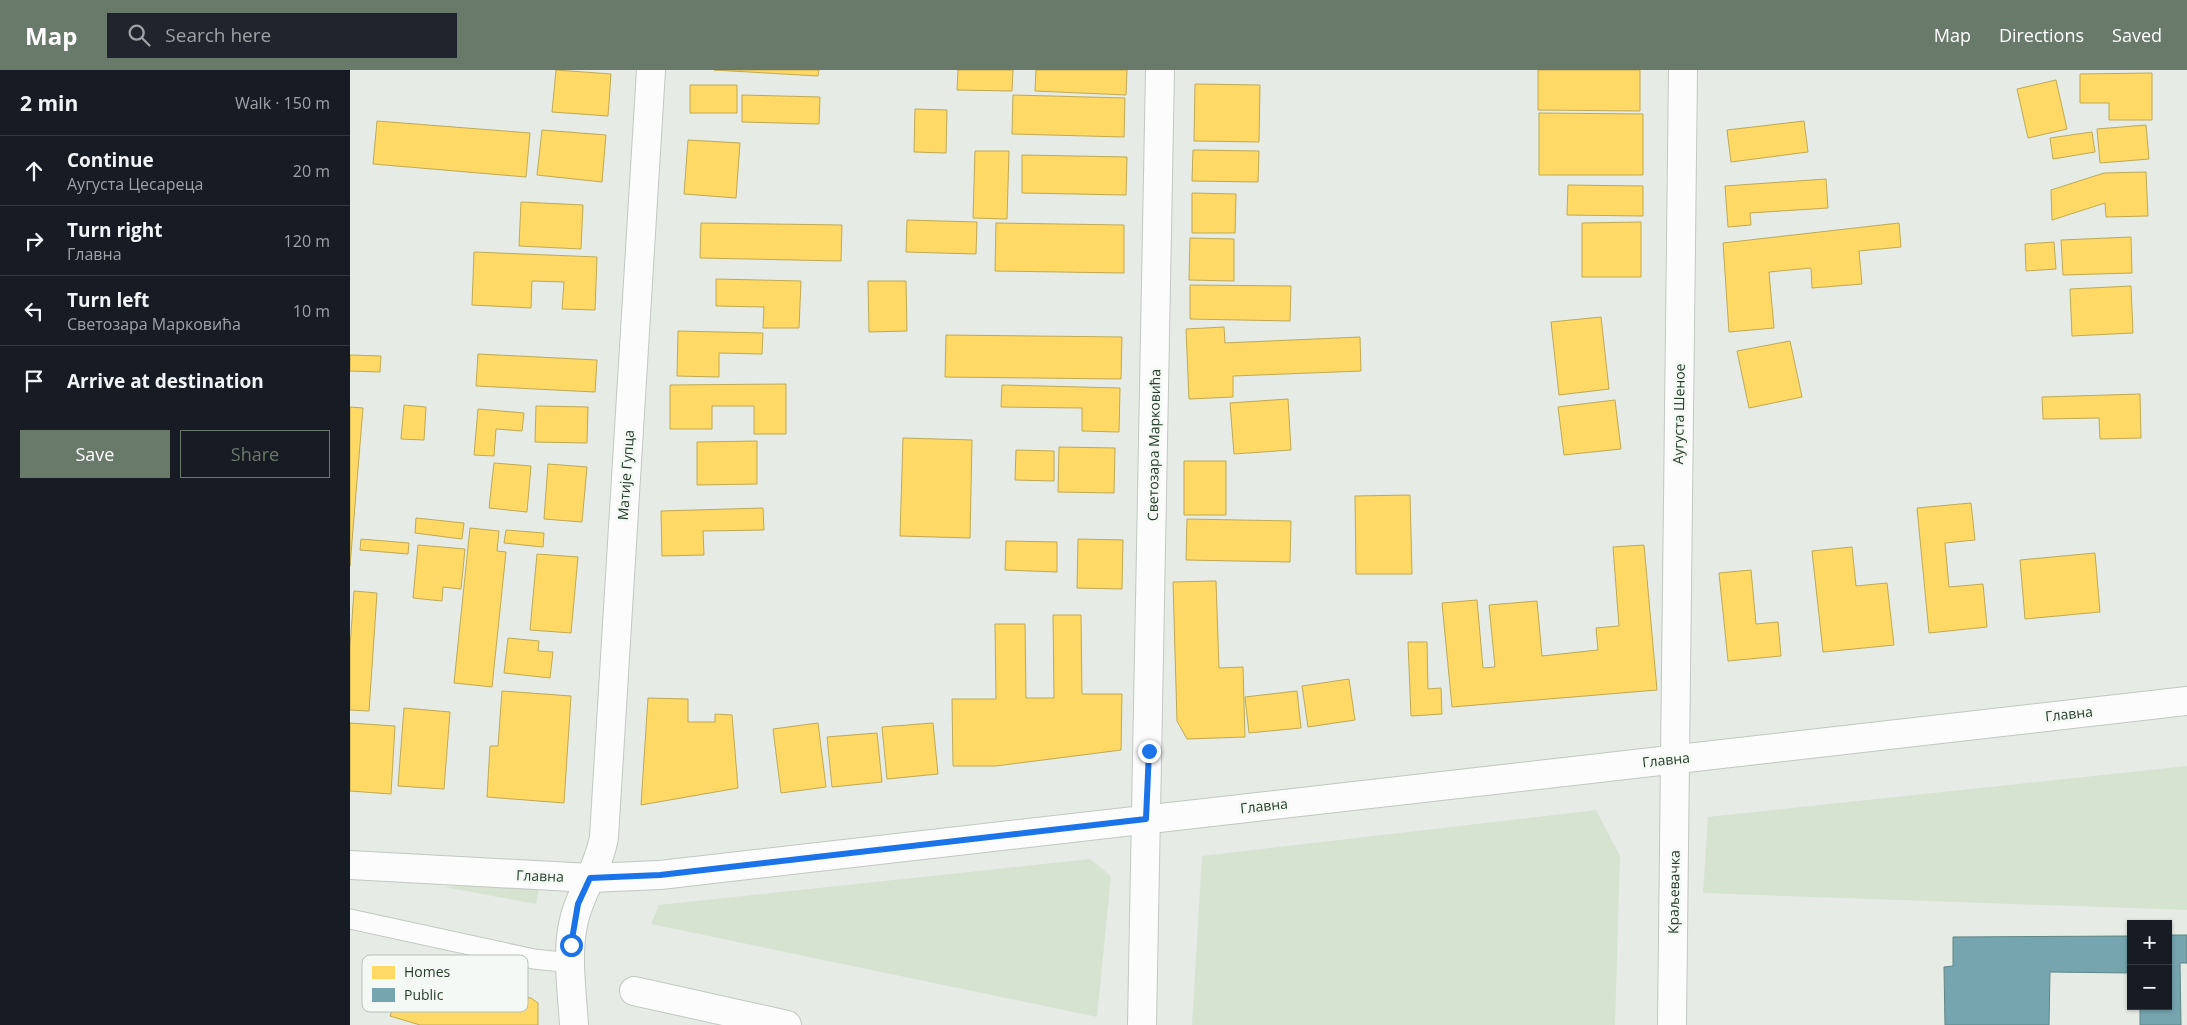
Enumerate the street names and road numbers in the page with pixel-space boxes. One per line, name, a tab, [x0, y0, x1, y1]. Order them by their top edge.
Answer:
street label: Аугуста Шеное	[1668, 363, 1689, 465]
street label: Светозара Марковића	[1143, 369, 1164, 521]
street label: Матије Гупца	[613, 429, 638, 521]
street label: Главна	[2044, 702, 2094, 725]
street label: Главна	[1641, 748, 1691, 771]
street label: Главна	[1239, 794, 1289, 817]
street label: Краљевачка	[1663, 850, 1684, 934]
street label: Главна	[516, 865, 564, 886]

